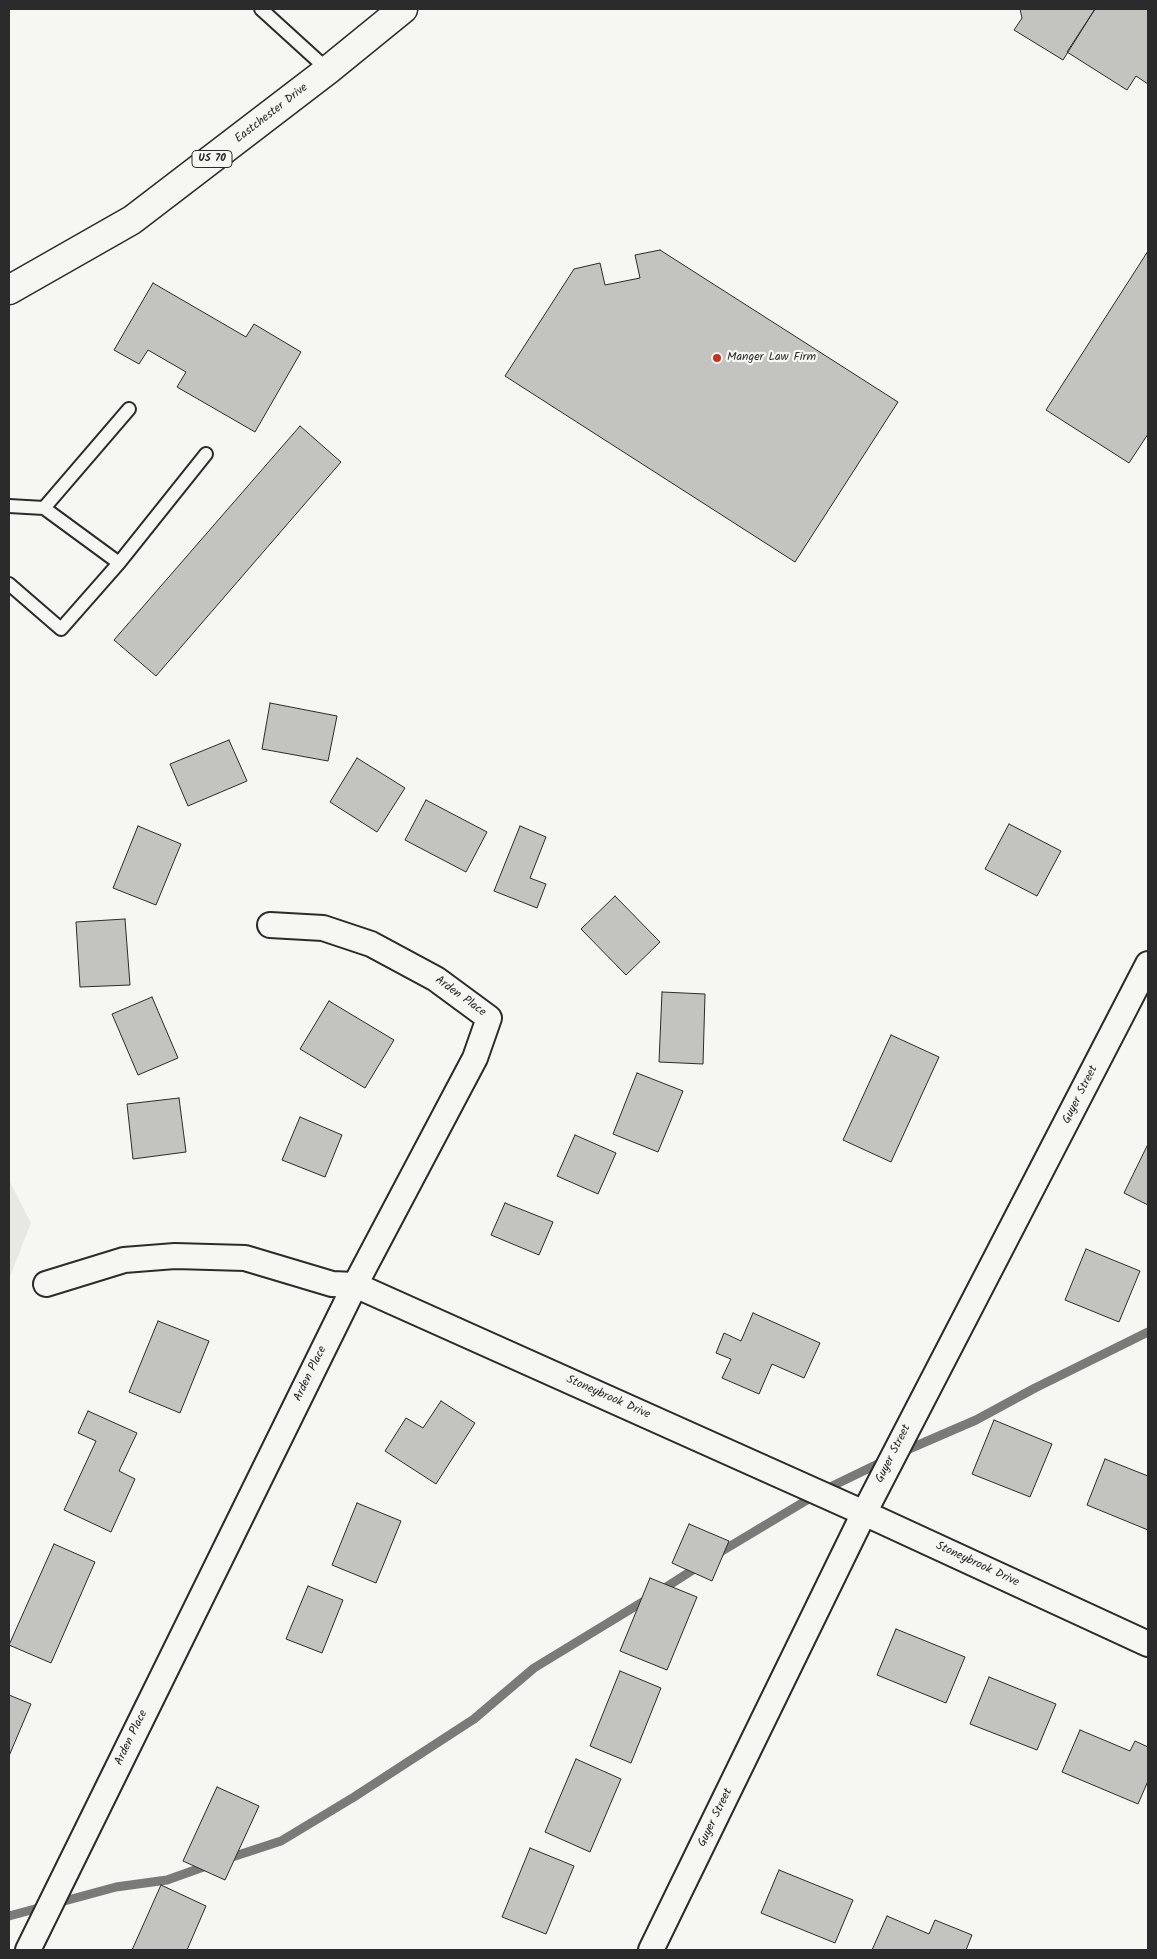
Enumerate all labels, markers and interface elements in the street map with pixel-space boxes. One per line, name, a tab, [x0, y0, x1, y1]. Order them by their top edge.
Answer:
street label: Eastchester Drive	[233, 81, 311, 147]
road number: US 70	[192, 150, 232, 168]
place label: Manger Law Firm	[727, 351, 816, 365]
marker: Manger Law Firm	[711, 352, 723, 364]
street label: Arden Place	[432, 974, 488, 1020]
street label: Guyer Street	[1060, 1064, 1102, 1126]
street label: Arden Place	[291, 1344, 331, 1404]
street label: Stoneybrook Drive	[564, 1373, 652, 1423]
street label: Guyer Street	[873, 1423, 915, 1485]
street label: Stoneybrook Drive	[933, 1539, 1021, 1591]
street label: Arden Place	[112, 1708, 152, 1768]
street label: Guyer Street	[696, 1786, 736, 1850]

